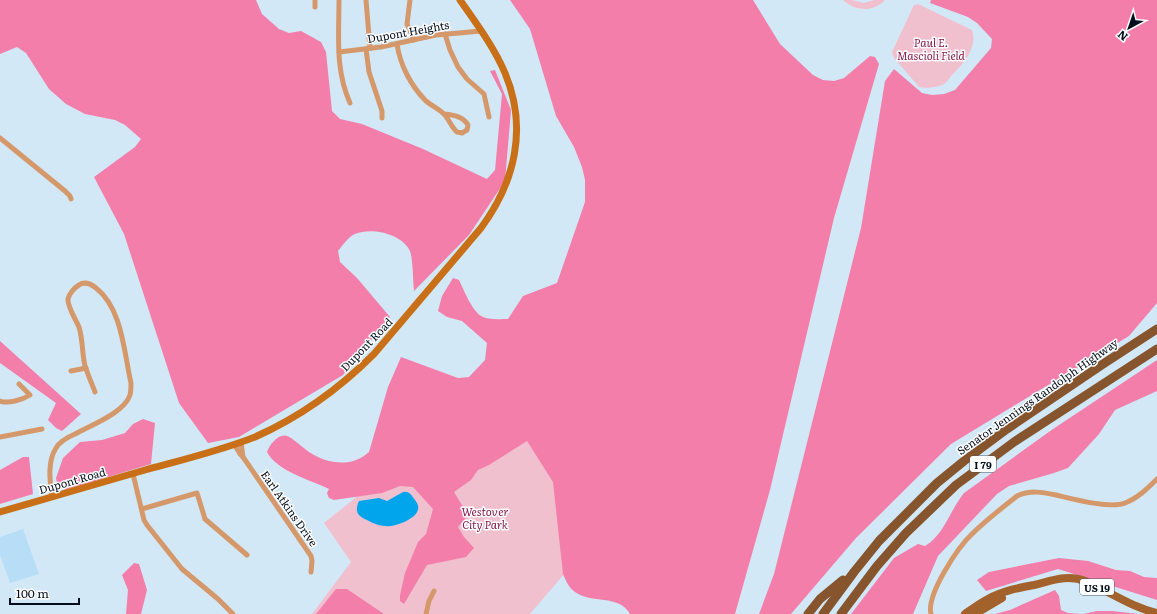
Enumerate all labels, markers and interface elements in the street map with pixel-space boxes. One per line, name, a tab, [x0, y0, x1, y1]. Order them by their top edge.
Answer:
north arrow	[1109, 8, 1149, 48]
street label: Dupont Heights	[366, 16, 450, 46]
text: N	[1113, 27, 1131, 46]
park label: Paul E. Mascioli Field	[897, 34, 966, 63]
street label: Dupont Road	[336, 314, 396, 374]
street label: Senator Jennings Randolph Highway	[953, 334, 1121, 458]
road number: I 79	[970, 456, 996, 472]
street label: Dupont Road	[37, 463, 108, 497]
street label: Earl Atkins Drive	[258, 467, 322, 549]
park label: Westover City Park	[461, 503, 509, 532]
road number: US 19	[1080, 579, 1114, 595]
scale bar	[10, 580, 79, 606]
text: 100 m	[16, 584, 49, 602]

